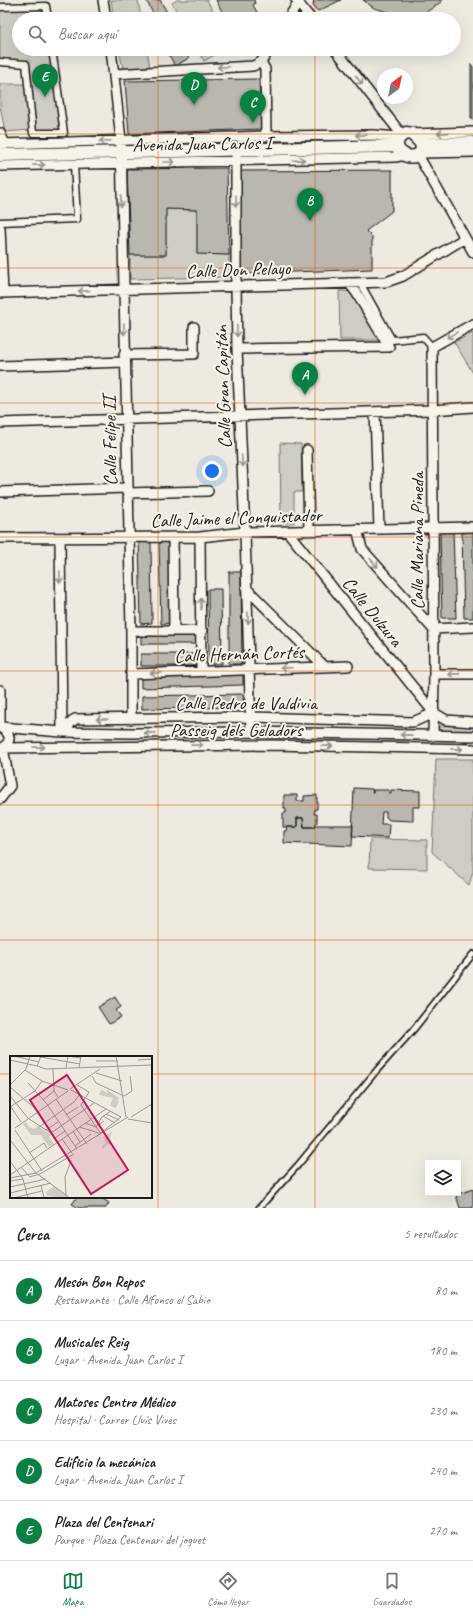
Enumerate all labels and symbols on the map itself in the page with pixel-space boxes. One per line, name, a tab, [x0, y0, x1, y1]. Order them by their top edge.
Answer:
pin: E	[32, 64, 58, 97]
one-way arrow	[217, 64, 230, 71]
north arrow	[377, 68, 413, 104]
pin: D	[181, 72, 207, 105]
one-way arrow	[355, 74, 363, 85]
pin: C	[240, 90, 266, 123]
one-way arrow	[437, 129, 450, 137]
street label: Avenida Juan Carlos I	[132, 131, 276, 157]
one-way arrow	[355, 131, 368, 139]
one-way arrow	[99, 137, 112, 145]
one-way arrow	[292, 156, 305, 163]
one-way arrow	[162, 158, 175, 166]
one-way arrow	[32, 161, 45, 169]
pin: B	[297, 188, 323, 221]
one-way arrow	[117, 194, 125, 207]
one-way arrow	[232, 194, 240, 207]
street label: Calle Don Pelayo	[185, 256, 292, 284]
one-way arrow	[78, 287, 91, 295]
one-way arrow	[120, 322, 128, 335]
one-way arrow	[233, 324, 241, 337]
street label: Calle Gran Capitán	[209, 325, 237, 449]
one-way arrow	[447, 332, 459, 340]
pin: A	[292, 362, 318, 395]
street label: Calle Felipe II	[97, 391, 123, 486]
one-way arrow	[238, 454, 246, 467]
your location	[202, 461, 222, 481]
street label: Calle Mariana Pineda	[405, 470, 429, 610]
street label: Calle Jaime el Conquistador	[150, 503, 324, 533]
one-way arrow	[370, 558, 379, 568]
one-way arrow	[56, 570, 64, 583]
street label: Calle Dulzura	[337, 572, 409, 653]
one-way arrow	[197, 598, 205, 611]
one-way arrow	[244, 611, 251, 624]
street label: Calle Hernán Cortés	[174, 640, 307, 668]
one-way arrow	[280, 664, 293, 672]
one-way arrow	[150, 669, 163, 676]
one-way arrow	[448, 670, 461, 678]
street label: Calle Pedro de Valdivia	[175, 691, 319, 715]
one-way arrow	[96, 715, 109, 723]
street label: Passeig dels Geladors	[170, 718, 305, 742]
one-way arrow	[144, 729, 157, 737]
one-way arrow	[400, 731, 413, 739]
one-way arrow	[190, 742, 203, 749]
one-way arrow	[320, 742, 333, 750]
one-way arrow	[32, 744, 45, 751]
one-way arrow	[450, 745, 463, 753]
inset map	[10, 1056, 152, 1198]

